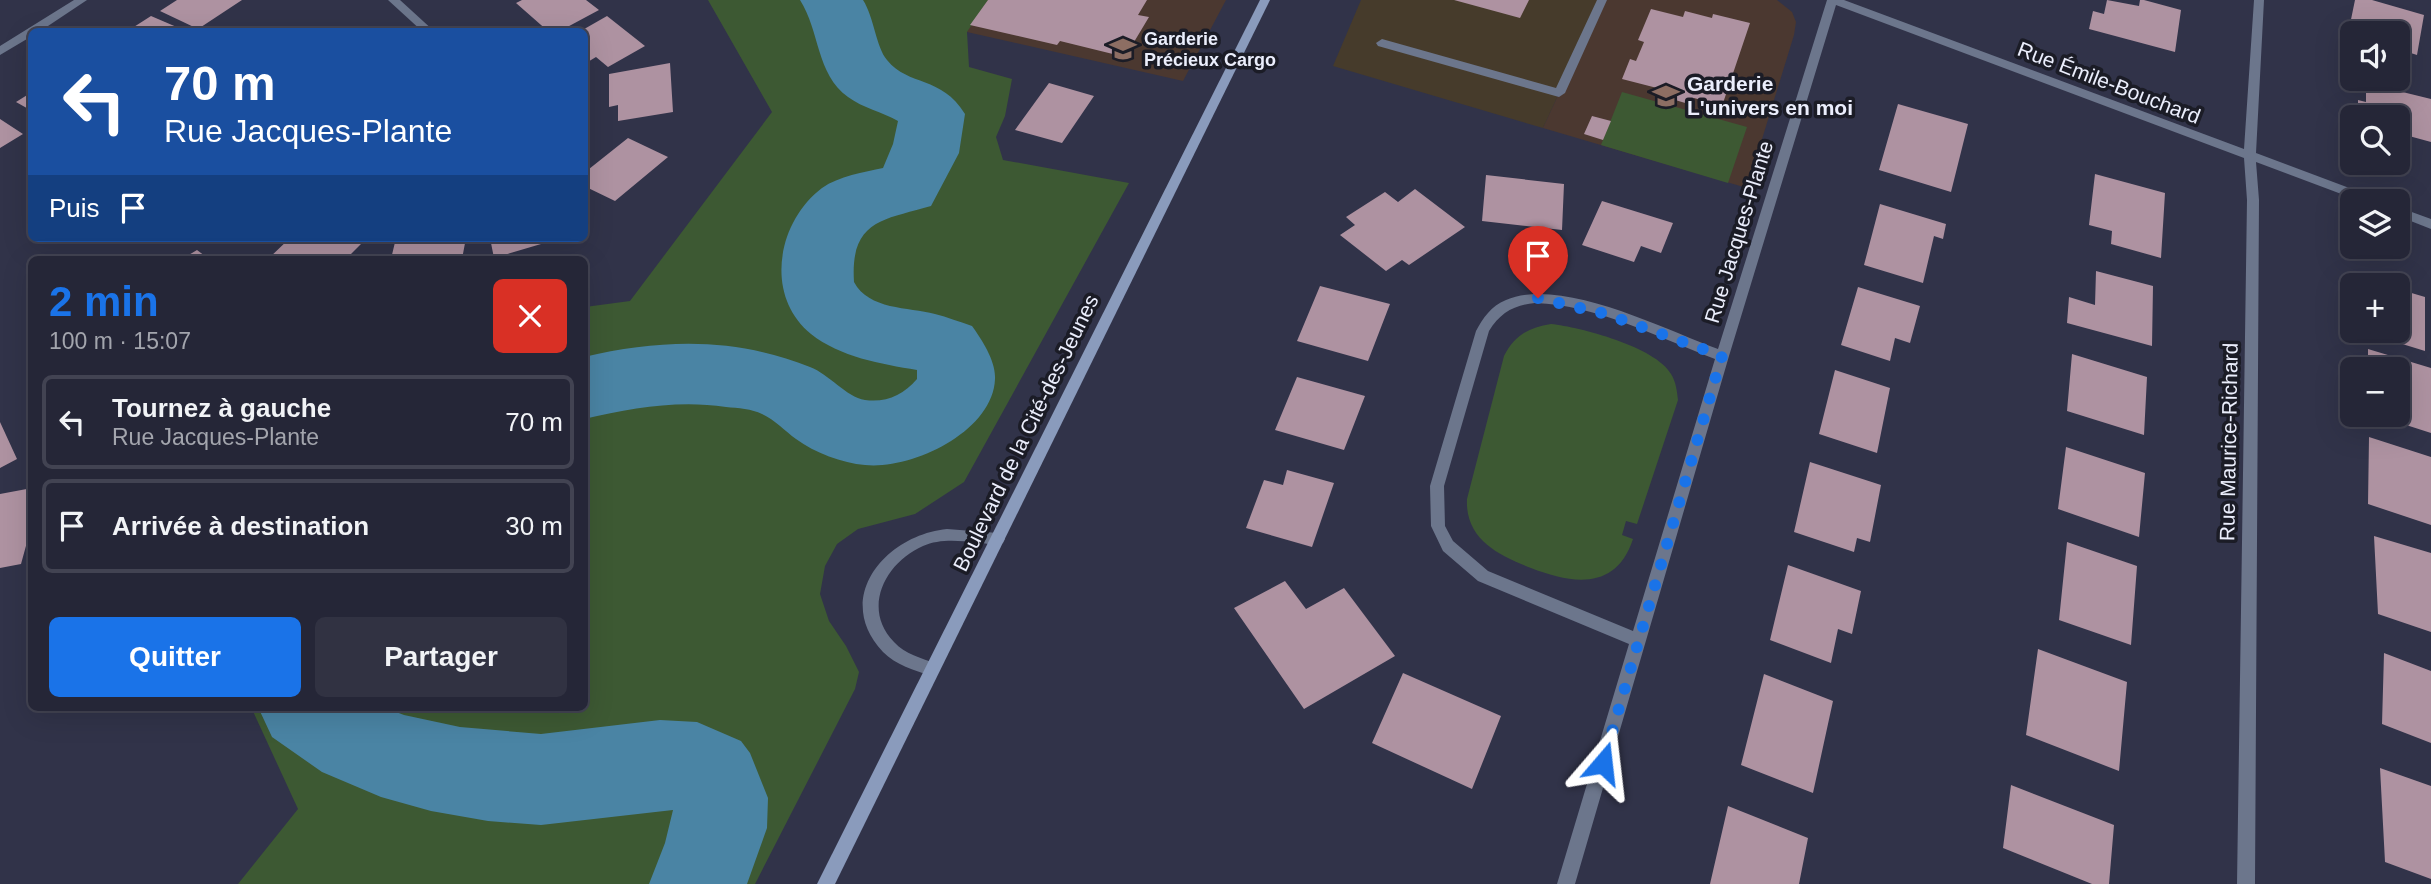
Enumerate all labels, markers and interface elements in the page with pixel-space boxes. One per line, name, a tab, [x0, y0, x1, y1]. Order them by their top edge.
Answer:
map controls	[2340, 21, 2410, 427]
button: sound	[2340, 21, 2410, 91]
place label: Garderie Précieux Cargo	[1144, 29, 1276, 70]
school or university icon: Garderie Précieux Cargo	[1108, 34, 1138, 64]
street label: Rue Émile-Bouchard	[2015, 37, 2204, 128]
icon: left	[49, 56, 140, 147]
text: 70 m	[164, 56, 276, 110]
place label: Garderie L'univers en moi	[1687, 72, 1853, 119]
school or university icon: Garderie L'univers en moi	[1651, 81, 1681, 111]
button: search	[2340, 105, 2410, 175]
text: Rue Jacques-Plante	[164, 113, 452, 149]
street label: Rue Jacques-Plante	[1700, 138, 1777, 326]
icon: arrive	[114, 189, 152, 227]
button: layers	[2340, 189, 2410, 259]
text: Puis	[49, 193, 100, 223]
pin	[1508, 226, 1568, 298]
icon: arrive	[1519, 237, 1557, 275]
button: +	[2340, 273, 2410, 343]
text: 2 min	[49, 278, 159, 325]
button: close	[493, 279, 567, 353]
street label: Boulevard de la Cité-des-Jeunes	[948, 291, 1103, 575]
text: 100 m · 15:07	[49, 328, 191, 354]
street label: Rue Maurice-Richard	[2215, 343, 2242, 541]
button: −	[2340, 357, 2410, 427]
text: Tournez à gauche	[112, 393, 331, 423]
icon: left	[53, 403, 91, 441]
text: 70 m	[505, 407, 563, 437]
text: Rue Jacques-Plante	[112, 424, 319, 450]
icon: arrive	[53, 507, 91, 545]
text: Arrivée à destination	[112, 511, 369, 541]
text: 30 m	[505, 511, 563, 541]
button: Quitter	[49, 617, 301, 697]
button: Partager	[315, 617, 567, 697]
position arrow	[1566, 726, 1640, 800]

